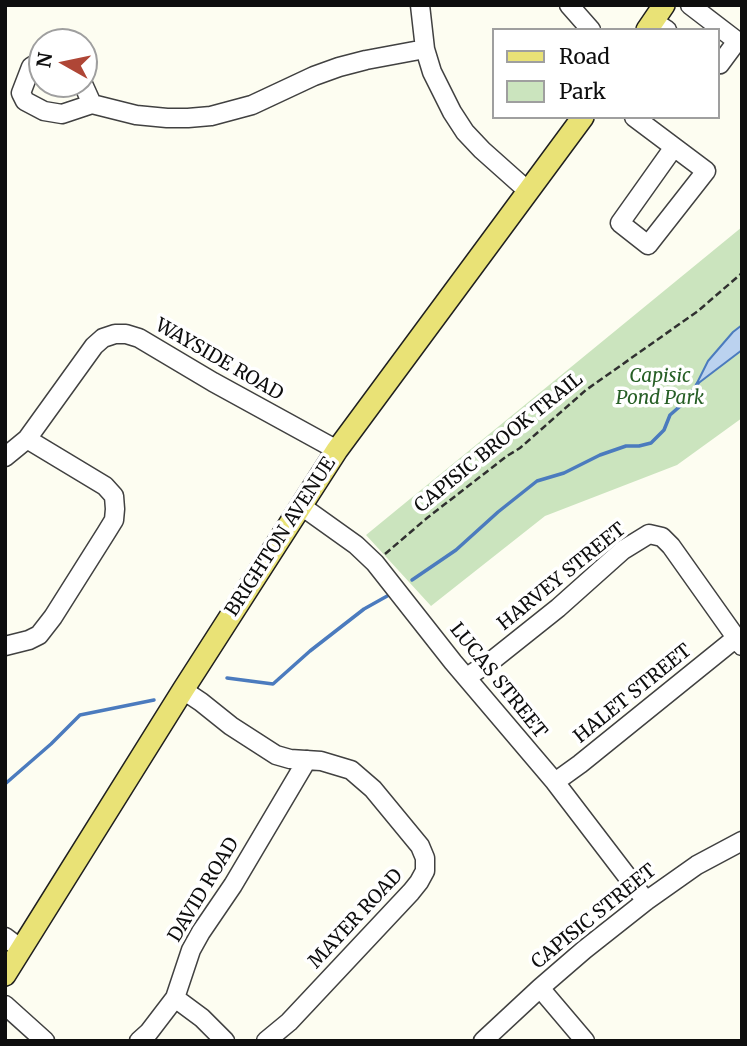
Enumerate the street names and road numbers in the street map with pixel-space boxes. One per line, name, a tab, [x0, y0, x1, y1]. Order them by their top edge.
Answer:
street label: WAYSIDE ROAD	[151, 314, 287, 406]
street label: CAPISIC BROOK TRAIL	[410, 368, 588, 518]
street label: BRIGHTON AVENUE	[221, 453, 341, 621]
street label: HARVEY STREET	[493, 518, 631, 636]
street label: LUCAS STREET	[445, 619, 551, 743]
street label: HALET STREET	[570, 640, 696, 748]
street label: DAVID ROAD	[164, 834, 244, 946]
street label: CAPISIC STREET	[527, 860, 661, 974]
street label: MAYER ROAD	[304, 865, 408, 973]

